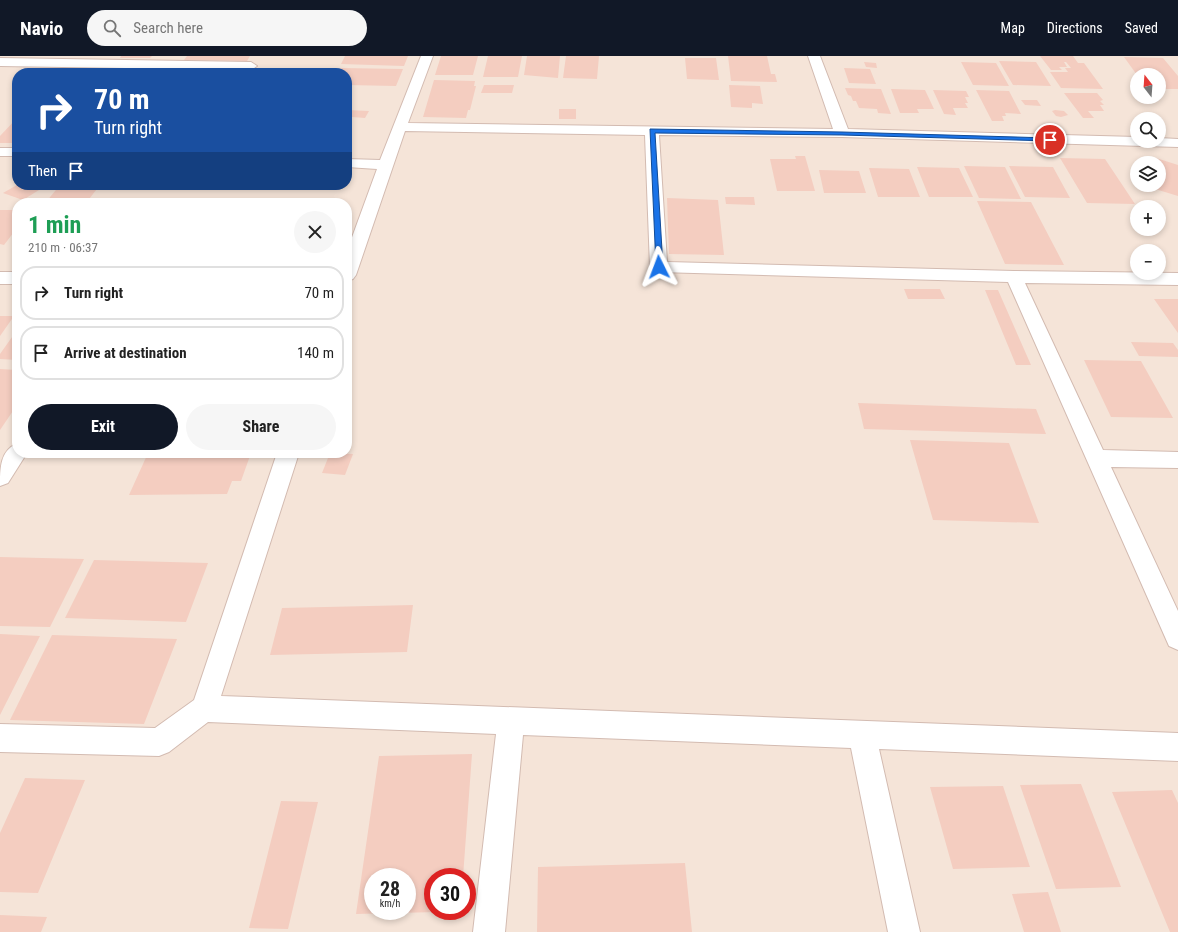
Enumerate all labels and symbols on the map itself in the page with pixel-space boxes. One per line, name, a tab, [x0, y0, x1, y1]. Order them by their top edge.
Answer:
north arrow	[1130, 68, 1166, 104]
pin	[1033, 123, 1067, 157]
position arrow	[638, 246, 680, 288]
speed limit sign: 30	[424, 868, 476, 920]

